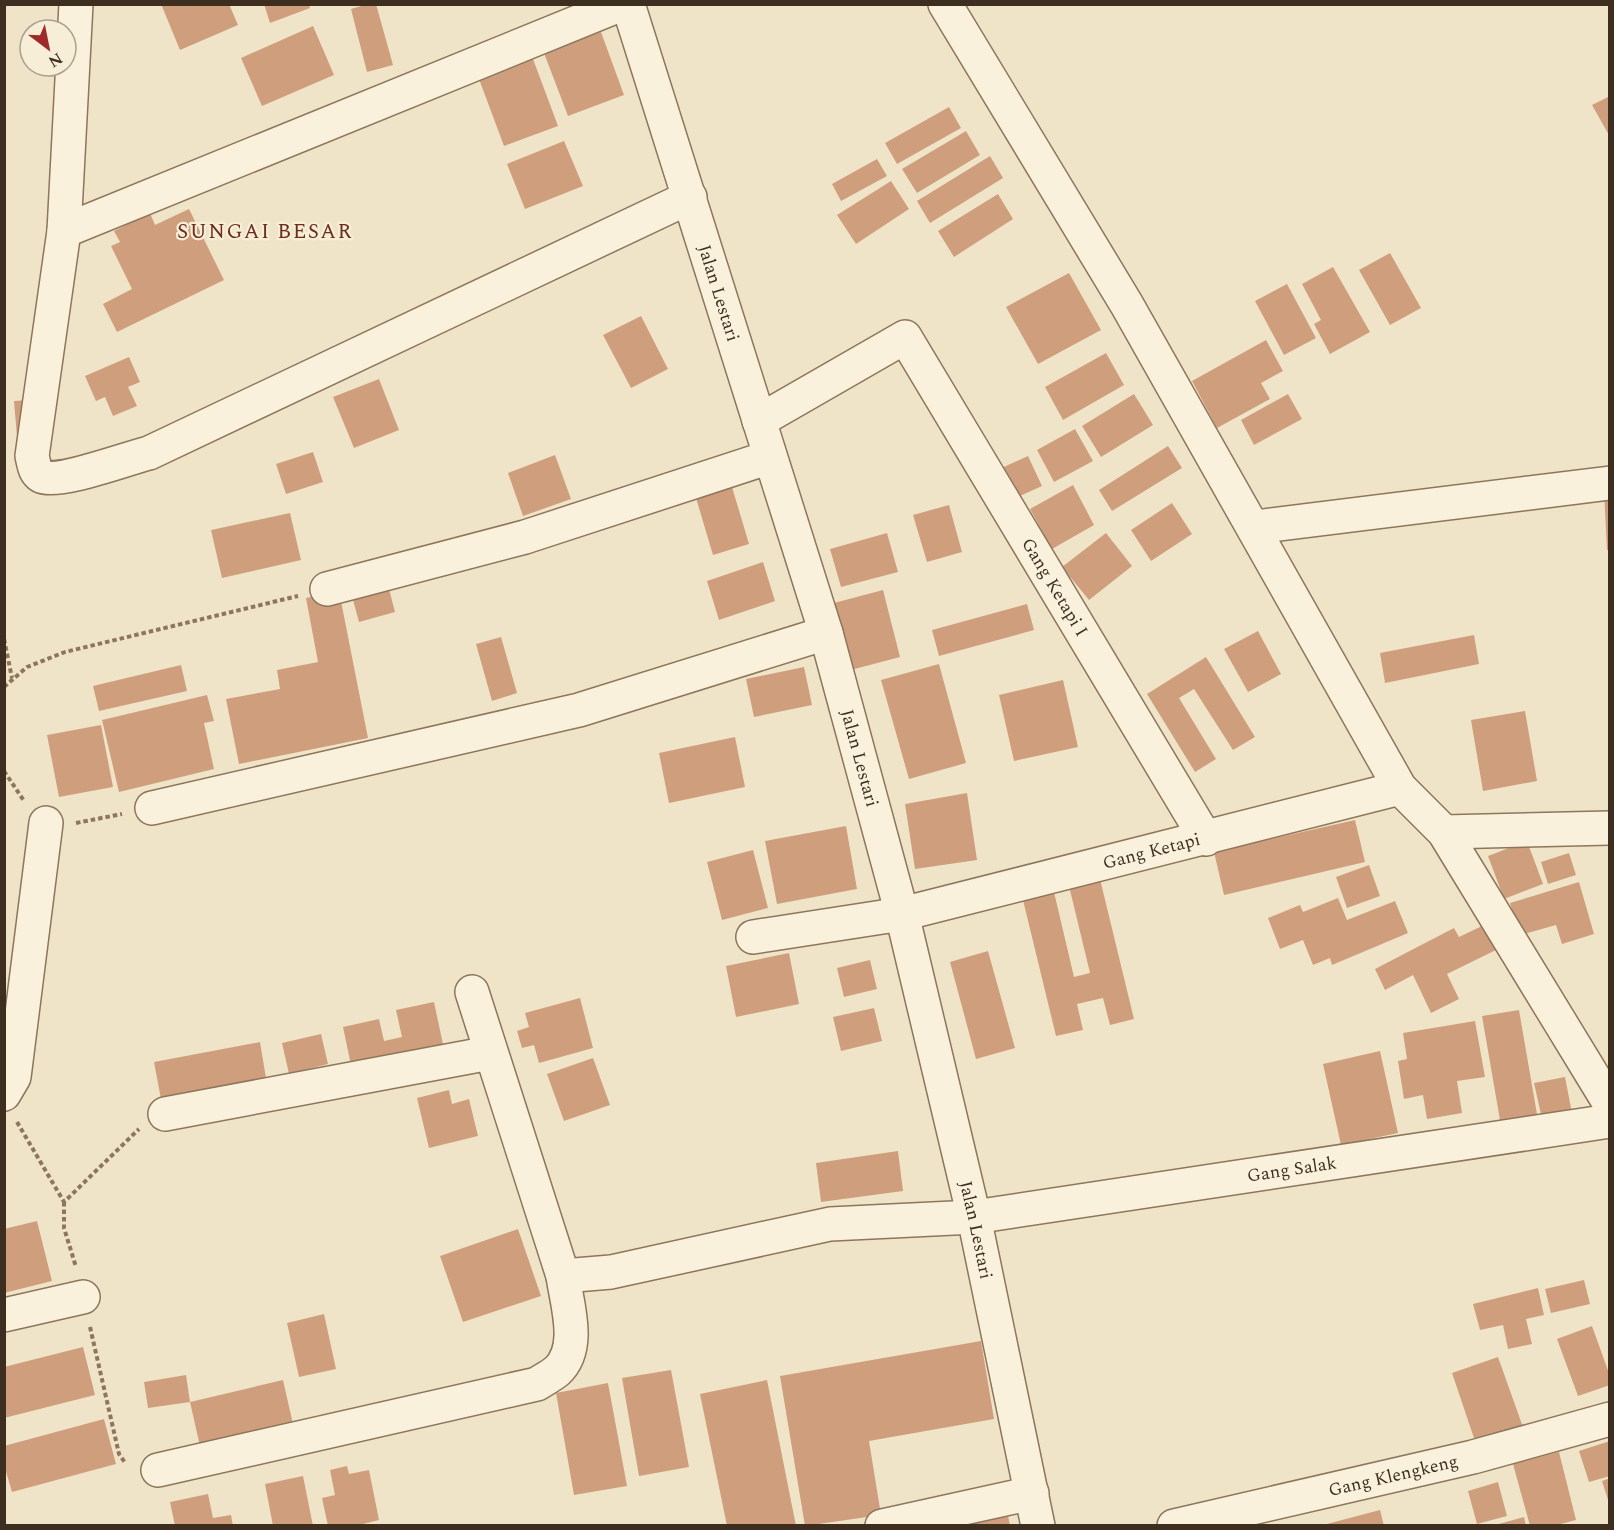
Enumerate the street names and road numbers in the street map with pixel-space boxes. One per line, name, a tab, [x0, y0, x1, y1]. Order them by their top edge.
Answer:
street label: Jalan Lestari	[691, 241, 746, 345]
street label: Gang Ketapi I	[1014, 533, 1095, 642]
street label: Jalan Lestari	[833, 706, 885, 810]
street label: Gang Ketapi	[1100, 826, 1203, 877]
street label: Gang Salak	[1245, 1149, 1338, 1190]
street label: Jalan Lestari	[952, 1178, 1000, 1282]
street label: Gang Klengkeng	[1326, 1448, 1461, 1504]

